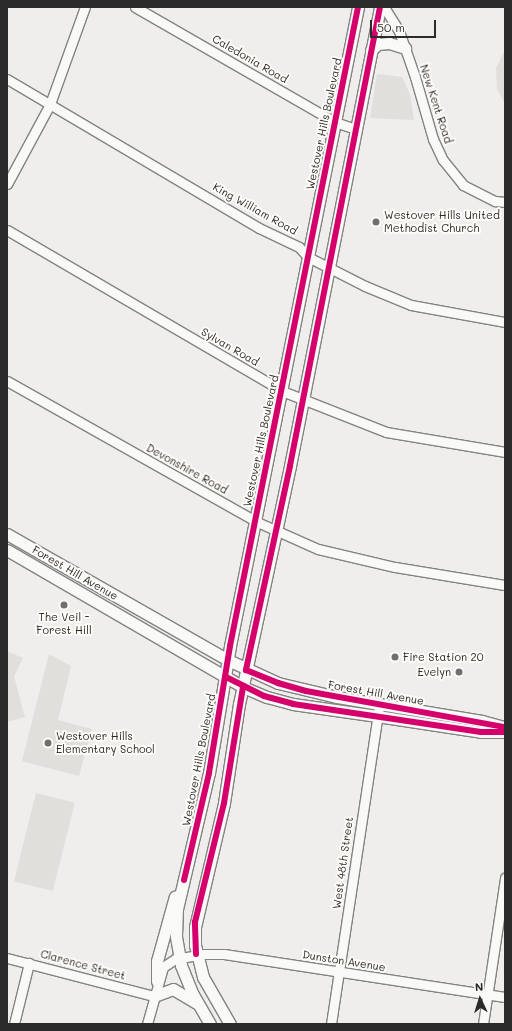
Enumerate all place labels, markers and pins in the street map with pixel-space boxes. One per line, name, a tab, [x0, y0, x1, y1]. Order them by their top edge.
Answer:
place label: Westover Hills United Methodist Church	[384, 209, 500, 235]
marker: Westover Hills United Methodist Church	[371, 217, 381, 227]
marker: The Veil - Forest Hill	[59, 600, 69, 610]
place label: The Veil - Forest Hill	[36, 611, 92, 637]
place label: Fire Station 20	[403, 650, 484, 664]
marker: Fire Station 20	[390, 652, 400, 662]
place label: Evelyn	[417, 665, 451, 679]
marker: Evelyn	[454, 667, 464, 677]
place label: Westover Hills Elementary School	[56, 730, 155, 756]
marker: Westover Hills Elementary School	[43, 738, 53, 748]

